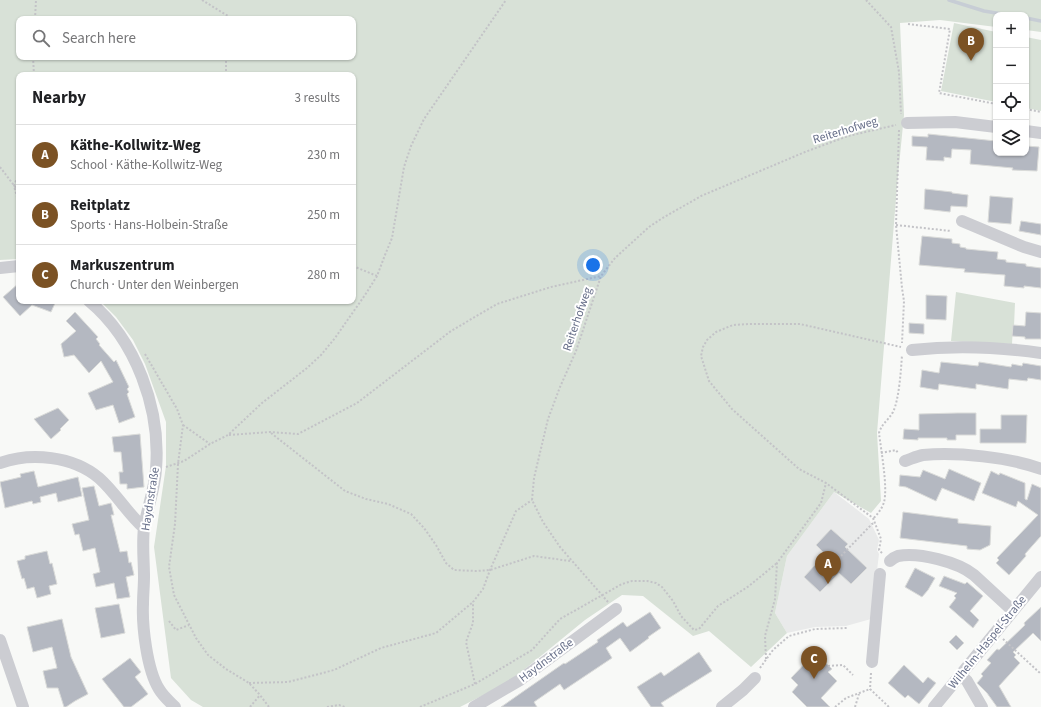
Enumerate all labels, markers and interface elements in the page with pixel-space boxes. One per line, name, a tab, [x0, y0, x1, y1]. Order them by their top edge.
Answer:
map controls	[993, 12, 1029, 156]
button: +	[993, 12, 1029, 48]
search box	[16, 16, 356, 60]
icon: search	[30, 27, 52, 49]
text: Search here	[62, 28, 136, 49]
pin: B	[958, 28, 984, 61]
button: −	[993, 48, 1029, 84]
button: locate	[993, 84, 1029, 120]
text: Nearby	[32, 86, 86, 110]
text: 3 results	[295, 89, 340, 107]
street label: Reiterhofweg	[811, 113, 879, 148]
button: layers	[993, 120, 1029, 156]
text: Käthe-Kollwitz-Weg	[70, 135, 201, 156]
text: A	[41, 146, 49, 164]
text: 230 m	[307, 146, 340, 164]
text: School · Käthe-Kollwitz-Weg	[70, 156, 222, 174]
text: Reitplatz	[70, 195, 130, 216]
text: B	[41, 206, 49, 224]
text: 250 m	[307, 206, 340, 224]
text: Sports · Hans-Holbein-Straße	[70, 216, 228, 234]
text: Markuszentrum	[70, 255, 175, 276]
your location	[583, 255, 603, 275]
text: C	[41, 266, 49, 284]
text: 280 m	[307, 266, 340, 284]
text: Church · Unter den Weinbergen	[70, 276, 239, 294]
street label: Reiterhofweg	[559, 285, 596, 353]
street label: Haydnstraße	[137, 466, 164, 532]
pin: A	[815, 551, 841, 584]
street label: Wilhelm-Haspel-Straße	[944, 592, 1030, 693]
street label: Haydnstraße	[516, 634, 577, 687]
pin: C	[801, 646, 827, 679]

